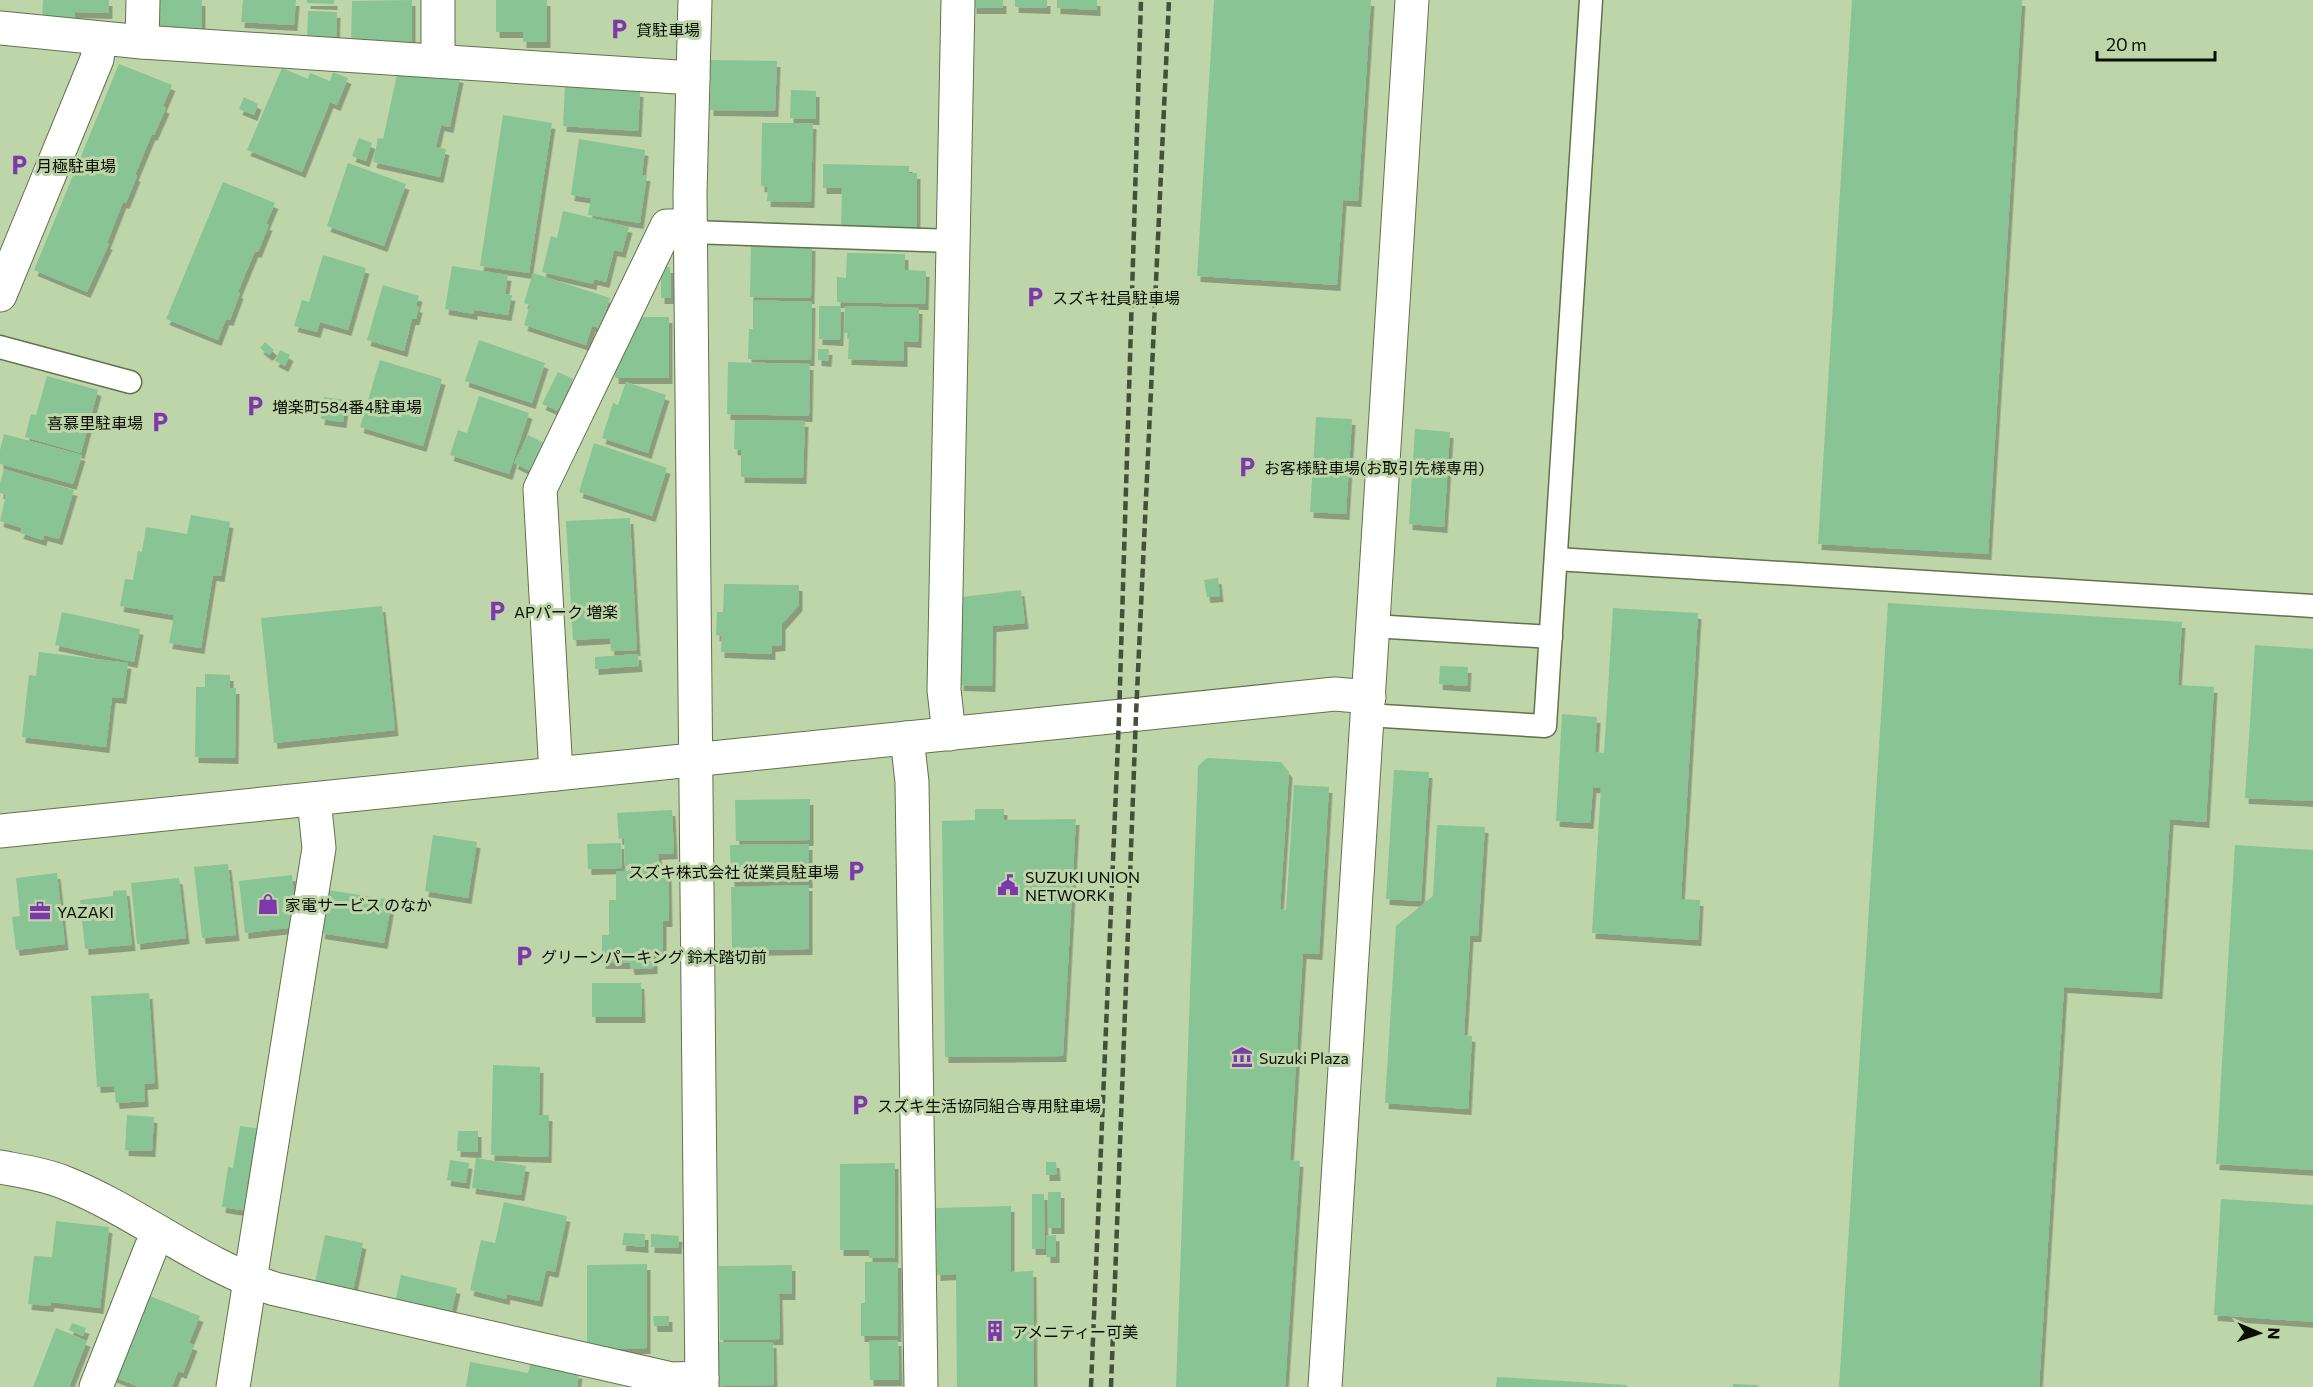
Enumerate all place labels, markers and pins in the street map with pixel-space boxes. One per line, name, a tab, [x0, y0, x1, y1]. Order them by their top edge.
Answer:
parking icon: 貸駐車場	[607, 17, 631, 41]
place label: 貸駐車場	[636, 20, 700, 39]
parking icon: 月極駐車場	[7, 153, 31, 177]
place label: 月極駐車場	[36, 156, 116, 175]
parking icon: スズキ社員駐車場	[1023, 285, 1047, 309]
place label: スズキ社員駐車場	[1052, 288, 1180, 307]
parking icon: 増楽町584番4駐車場	[243, 394, 267, 418]
place label: 増楽町584番4駐車場	[272, 397, 422, 416]
parking icon: 喜慕里駐車場	[148, 410, 172, 434]
place label: 喜慕里駐車場	[47, 413, 143, 432]
parking icon: お客様駐車場(お取引先様専用)	[1235, 455, 1259, 479]
place label: お客様駐車場(お取引先様専用)	[1264, 458, 1484, 477]
parking icon: APパーク 増楽	[485, 599, 509, 623]
place label: APパーク 増楽	[514, 602, 618, 621]
parking icon: スズキ株式会社 従業員駐車場	[844, 859, 868, 883]
place label: スズキ株式会社 従業員駐車場	[628, 862, 839, 881]
place label: SUZUKI UNION NETWORK	[1025, 867, 1140, 904]
public building icon: SUZUKI UNION NETWORK	[996, 873, 1020, 897]
shop icon: 家電サービス のなか	[256, 892, 280, 916]
place label: 家電サービス のなか	[285, 895, 432, 914]
office icon: YAZAKI	[28, 899, 52, 923]
place label: YAZAKI	[57, 902, 114, 921]
parking icon: グリーンパーキング 鈴木踏切前	[512, 944, 536, 968]
place label: グリーンパーキング 鈴木踏切前	[541, 947, 767, 966]
museum icon: Suzuki Plaza	[1230, 1045, 1254, 1069]
place label: Suzuki Plaza	[1259, 1048, 1349, 1067]
parking icon: スズキ生活協同組合専用駐車場	[848, 1093, 872, 1117]
place label: スズキ生活協同組合専用駐車場	[877, 1096, 1101, 1115]
building icon: アメニティー可美	[983, 1319, 1007, 1343]
place label: アメニティー可美	[1012, 1322, 1138, 1341]

